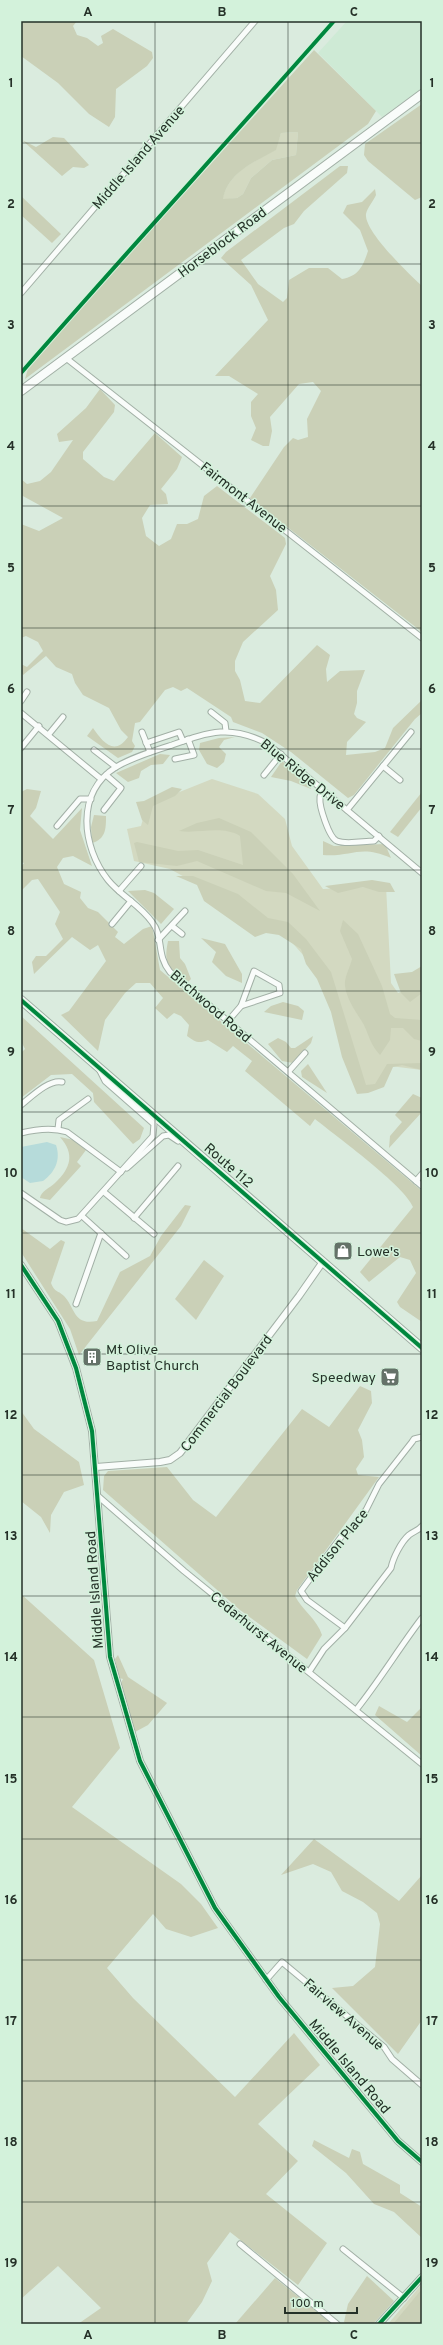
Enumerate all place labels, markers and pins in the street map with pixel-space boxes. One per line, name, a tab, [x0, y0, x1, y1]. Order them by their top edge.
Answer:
shop icon: Lowe's	[332, 1240, 354, 1262]
place label: Lowe's	[357, 1244, 399, 1261]
place label: Mt Olive Baptist Church	[106, 1342, 199, 1375]
building icon: Mt Olive Baptist Church	[81, 1346, 103, 1368]
supermarket icon: Speedway	[379, 1366, 401, 1388]
place label: Speedway	[311, 1370, 376, 1387]

